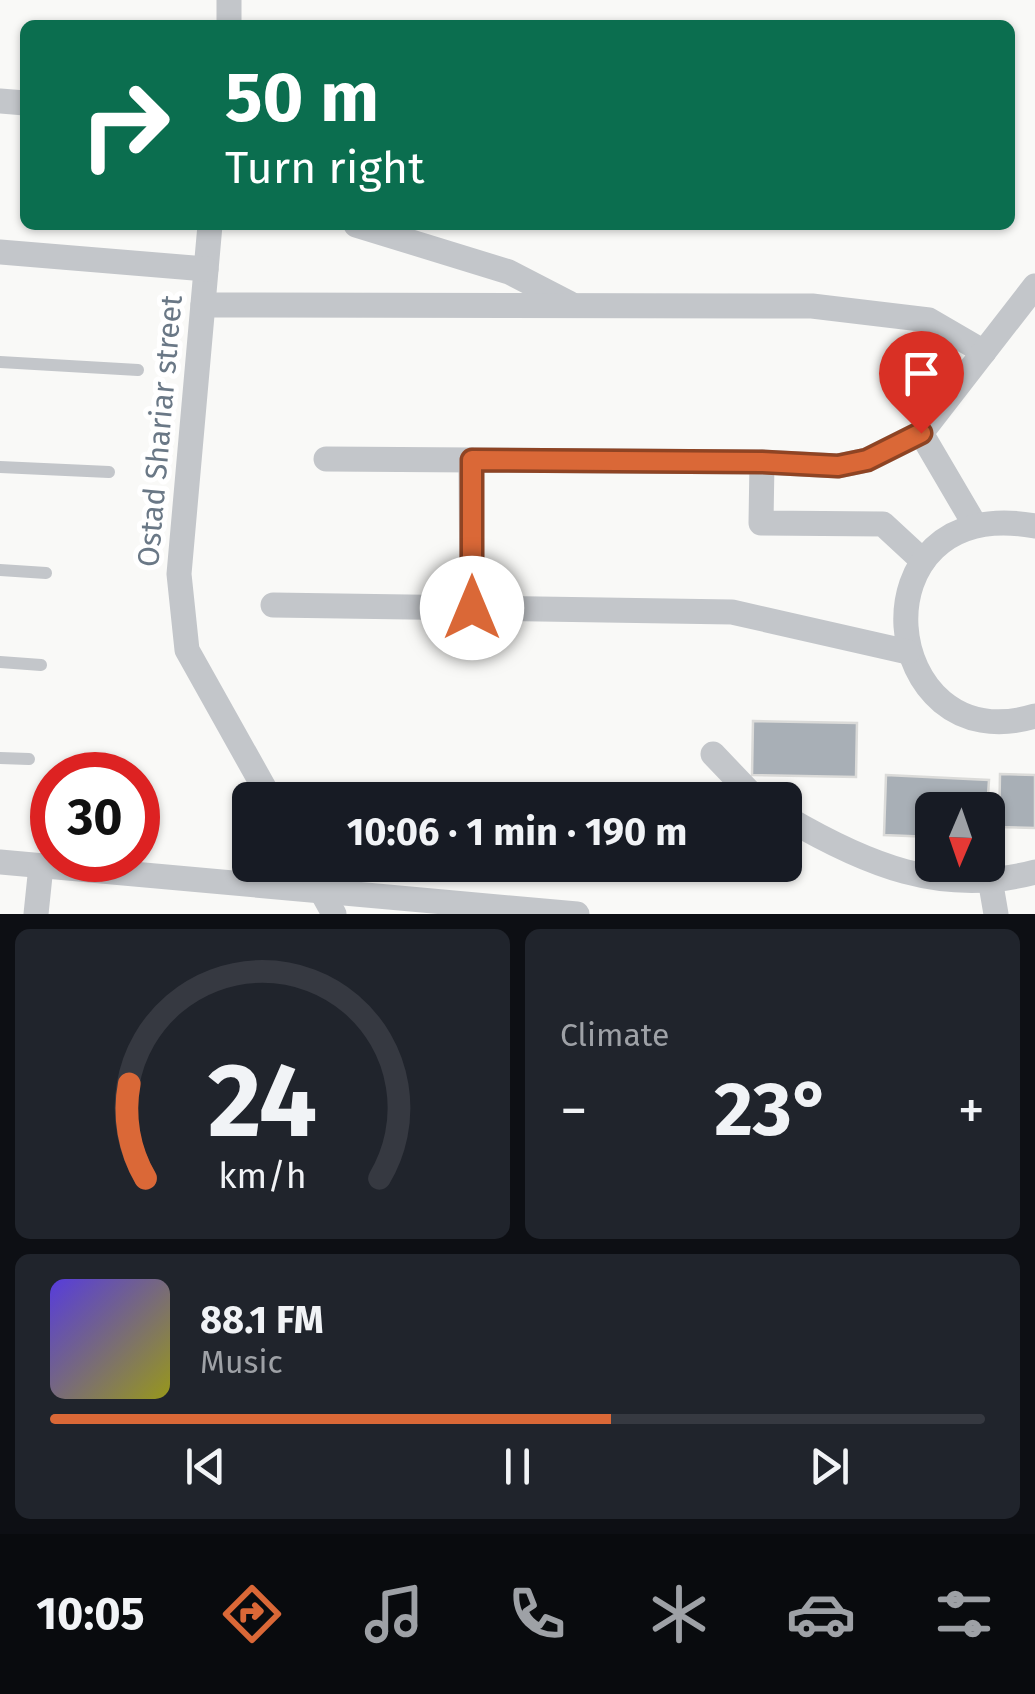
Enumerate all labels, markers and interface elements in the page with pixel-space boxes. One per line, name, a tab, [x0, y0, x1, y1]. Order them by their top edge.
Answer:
text: 50 m	[225, 56, 379, 140]
icon: right	[60, 60, 190, 190]
text: Turn right	[225, 141, 424, 195]
street label: Ostad Shariar street	[130, 293, 190, 568]
pin	[879, 331, 964, 434]
icon: arrive	[894, 346, 949, 401]
position arrow	[420, 556, 524, 660]
speed limit sign: 30	[30, 752, 160, 882]
north arrow	[915, 792, 1005, 882]
map controls	[915, 792, 1005, 882]
text: 10:06 · 1 min · 190 m	[347, 809, 687, 855]
text: Climate	[560, 1016, 669, 1054]
text: 24	[208, 1039, 317, 1164]
text: 23°	[714, 1065, 831, 1155]
text: −	[560, 1078, 588, 1144]
text: +	[958, 1078, 985, 1144]
text: km/h	[218, 1155, 307, 1197]
text: 88.1 FM	[200, 1297, 324, 1343]
text: Music	[200, 1343, 283, 1381]
icon: previous	[178, 1439, 233, 1494]
icon: pause	[490, 1439, 545, 1494]
icon: next	[802, 1439, 857, 1494]
icon: directions	[217, 1579, 287, 1649]
icon: music	[359, 1579, 429, 1649]
icon: phone	[502, 1579, 572, 1649]
icon: climate	[644, 1579, 714, 1649]
icon: car	[786, 1579, 856, 1649]
icon: filters	[929, 1579, 999, 1649]
text: 10:05	[36, 1587, 145, 1641]

